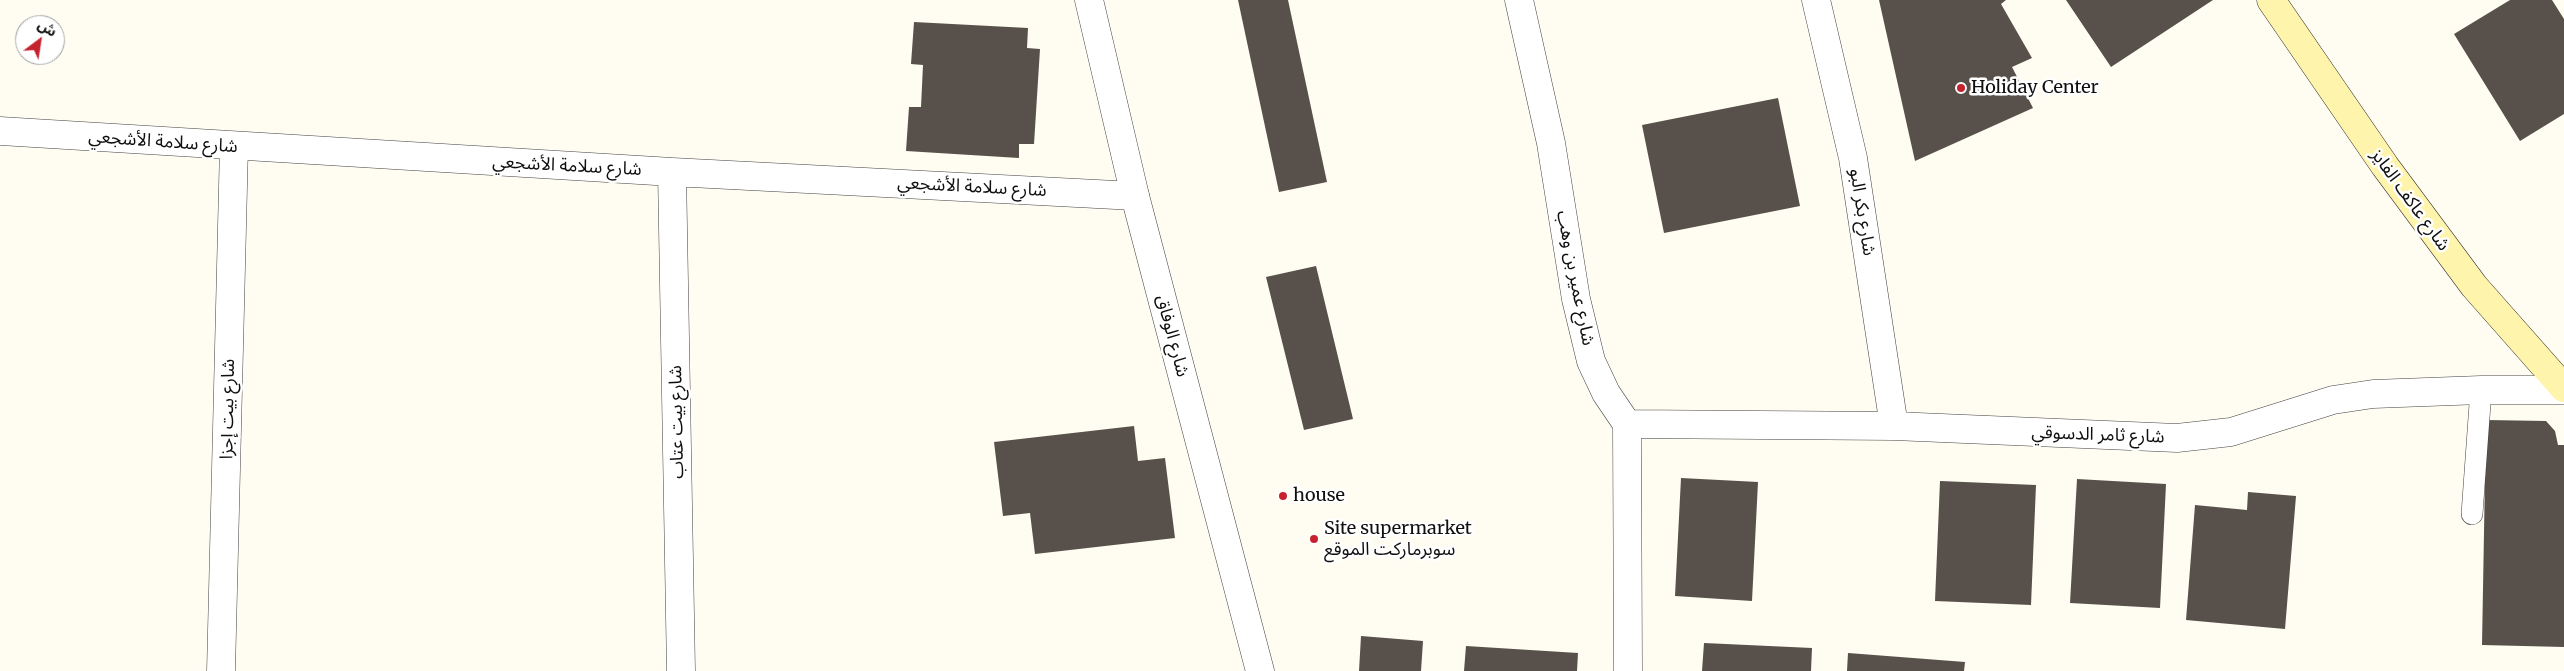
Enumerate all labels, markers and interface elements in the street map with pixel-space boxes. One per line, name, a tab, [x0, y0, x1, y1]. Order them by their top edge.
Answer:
north arrow	[15, 15, 65, 65]
text: ش	[34, 15, 60, 41]
place label: Holiday Center	[1971, 77, 2099, 99]
marker: Holiday Center	[1955, 82, 1967, 94]
street label: شارع سلامة الأشجعي	[88, 126, 238, 158]
street label: شارع عاكف الفايز	[2366, 145, 2454, 255]
street label: شارع سلامة الأشجعي	[492, 151, 642, 181]
street label: شارع بكر البو	[1844, 167, 1880, 257]
street label: شارع سلامة الأشجعي	[897, 172, 1047, 202]
street label: شارع عمير بن وهب	[1551, 209, 1599, 347]
street label: شارع الوفاق	[1151, 293, 1193, 379]
street label: شارع بيت إجزا	[216, 359, 240, 459]
street label: شارع بيت عتاب	[665, 365, 689, 479]
street label: شارع ثامر الدسوقي	[2031, 422, 2165, 448]
place label: house	[1293, 485, 1345, 507]
marker: house	[1277, 490, 1289, 502]
place label: Site supermarket سوبرماركت الموقع	[1324, 518, 1472, 560]
marker: Site supermarket سوبرماركت الموقع	[1308, 533, 1320, 545]

